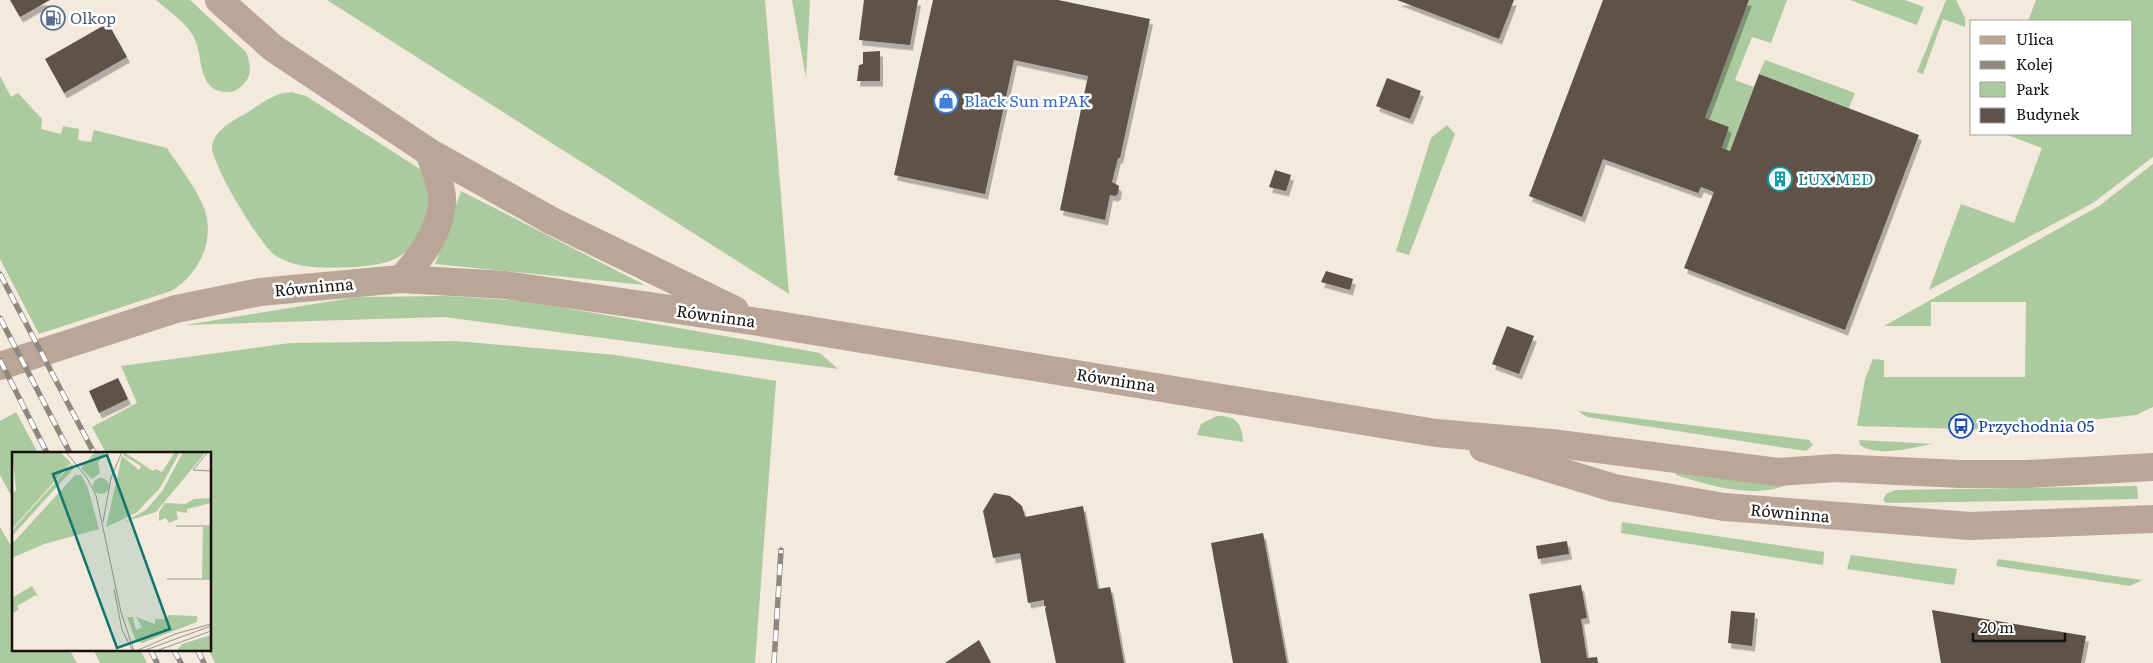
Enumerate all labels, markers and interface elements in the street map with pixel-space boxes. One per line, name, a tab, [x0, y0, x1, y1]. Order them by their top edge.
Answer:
fuel station icon: Olkop	[40, 5, 66, 31]
place label: Olkop	[70, 5, 116, 29]
legend	[1970, 20, 2133, 135]
text: Ulica	[2016, 27, 2055, 50]
text: Kolej	[2016, 52, 2053, 75]
text: Park	[2016, 77, 2050, 100]
shop icon: Black Sun mPAK	[933, 88, 959, 114]
place label: Black Sun mPAK	[964, 88, 1091, 112]
text: Budynek	[2016, 102, 2080, 125]
building icon: LUX MED	[1767, 166, 1793, 192]
place label: LUX MED	[1798, 166, 1873, 190]
street label: Równinna	[273, 271, 355, 301]
street label: Równinna	[675, 298, 758, 332]
street label: Równinna	[1075, 361, 1158, 397]
bus stop icon: Przychodnia 05	[1948, 413, 1974, 439]
place label: Przychodnia 05	[1978, 413, 2094, 437]
inset map	[12, 452, 211, 650]
street label: Równinna	[1749, 497, 1831, 527]
scale bar	[1973, 610, 2066, 642]
text: 20 m	[1980, 615, 2014, 638]

